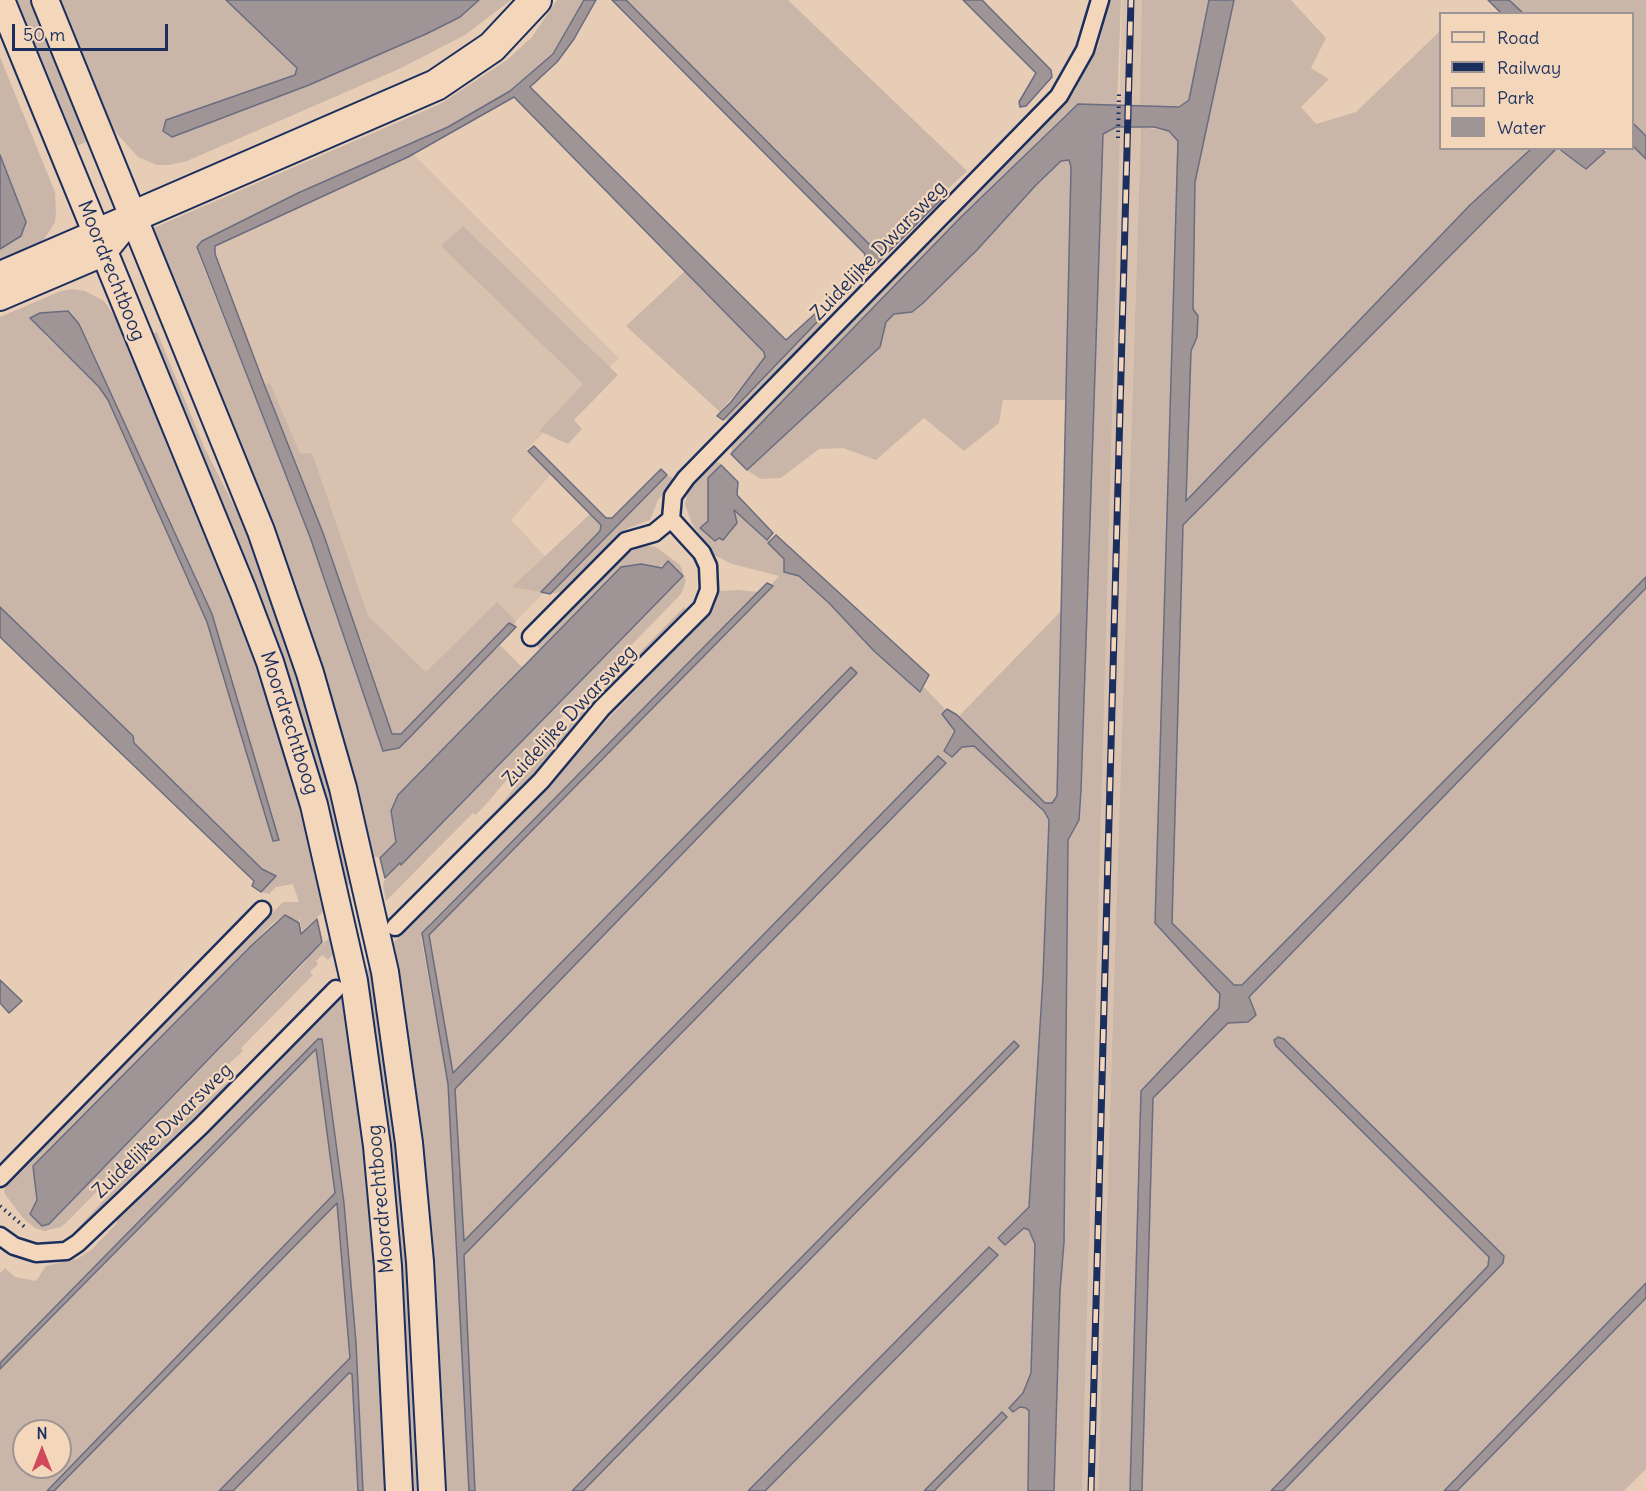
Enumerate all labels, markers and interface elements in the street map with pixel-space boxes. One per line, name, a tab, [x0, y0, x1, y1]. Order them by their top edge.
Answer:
scale bar	[15, 12, 171, 50]
legend	[1439, 12, 1634, 150]
text: 50 m	[23, 23, 65, 46]
text: Road	[1497, 26, 1539, 49]
text: Railway	[1497, 56, 1561, 79]
text: Park	[1497, 86, 1534, 109]
text: Water	[1497, 116, 1546, 139]
street label: Zuidelijke Dwarsweg	[806, 176, 952, 326]
street label: Moordrechtboog	[72, 197, 150, 345]
street label: Zuidelijke Dwarsweg	[498, 640, 642, 792]
street label: Moordrechtboog	[254, 648, 324, 798]
street label: Zuidelijke Dwarsweg	[88, 1058, 238, 1204]
street label: Moordrechtboog	[363, 1123, 399, 1275]
north arrow	[12, 1419, 72, 1479]
text: N	[36, 1423, 48, 1443]

